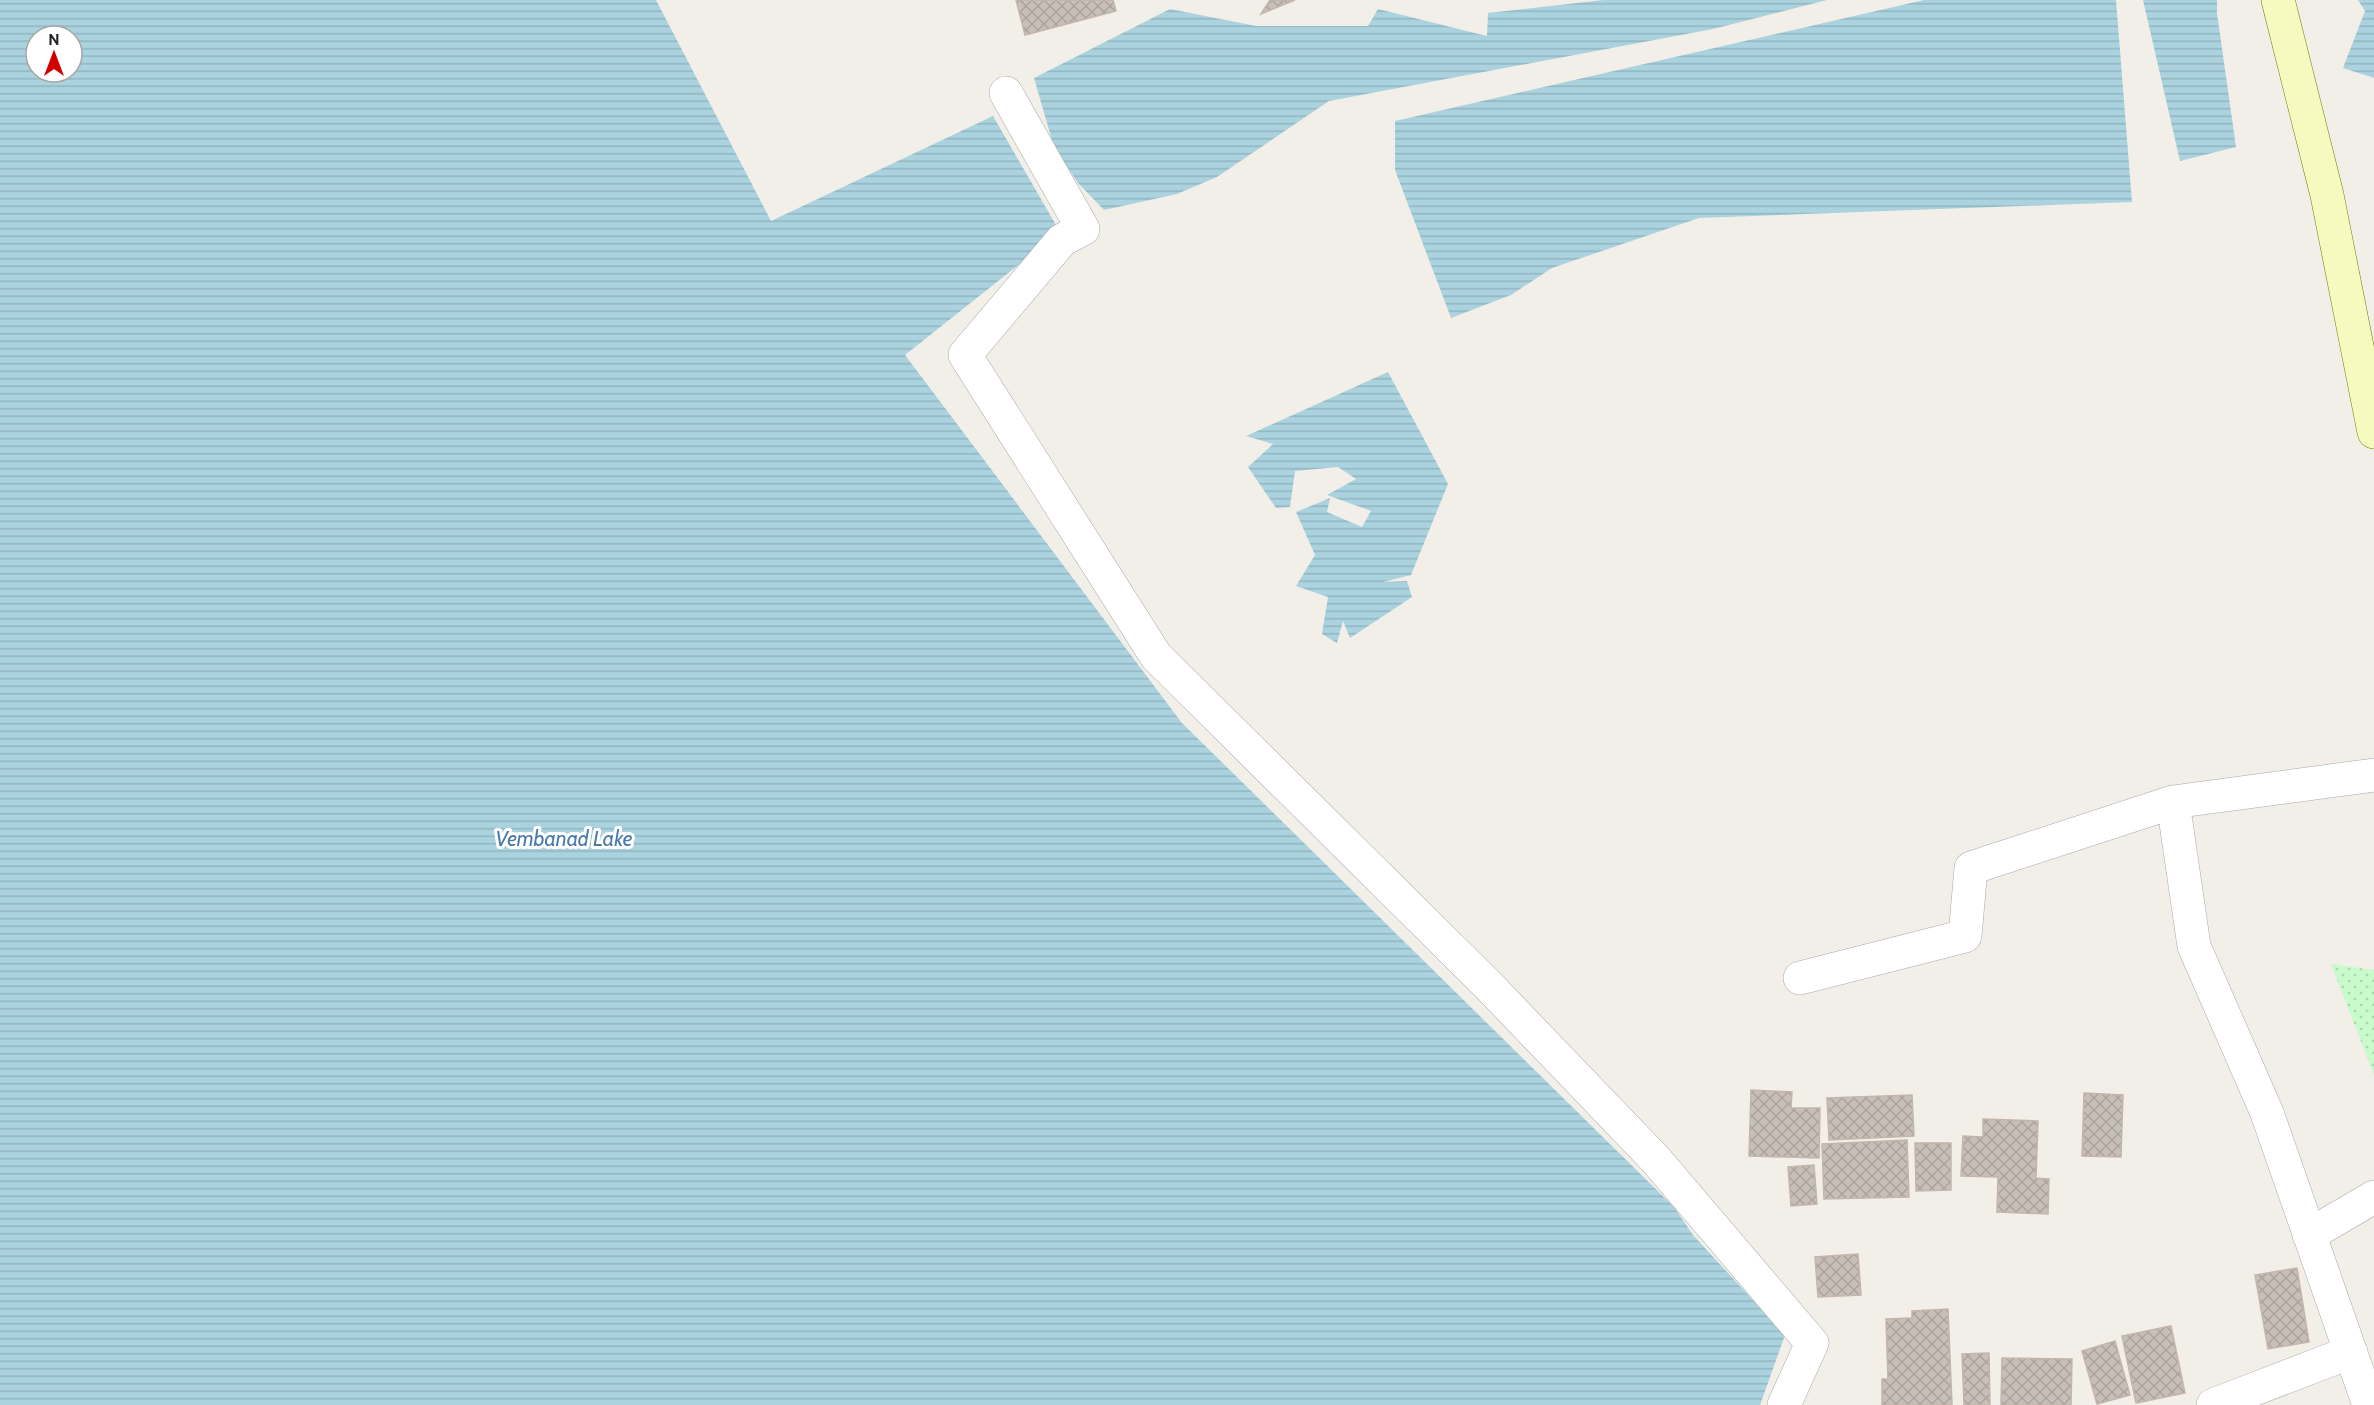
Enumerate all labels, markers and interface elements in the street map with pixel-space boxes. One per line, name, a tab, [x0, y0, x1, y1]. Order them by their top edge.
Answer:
north arrow	[24, 24, 84, 84]
text: N	[48, 30, 60, 49]
water label: Vembanad Lake	[496, 826, 633, 851]

